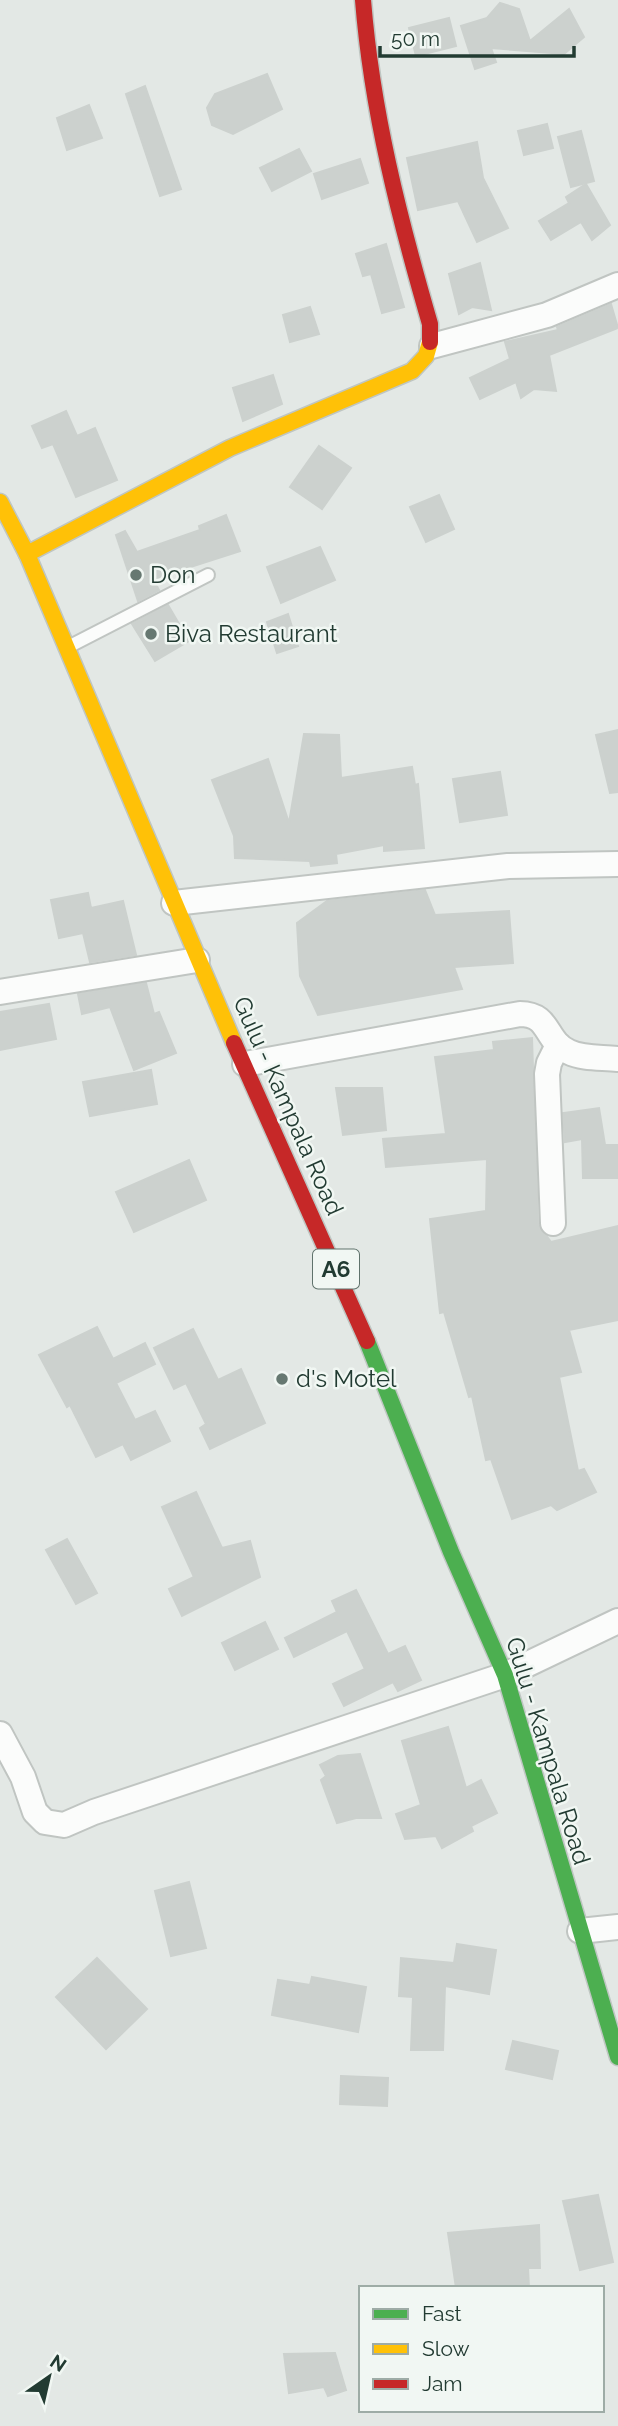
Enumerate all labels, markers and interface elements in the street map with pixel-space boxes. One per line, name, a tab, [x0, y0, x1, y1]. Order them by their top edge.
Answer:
scale bar	[380, 14, 574, 58]
text: 50 m	[391, 26, 440, 51]
place label: Don	[150, 560, 195, 589]
marker: Don	[128, 567, 144, 583]
place label: Biva Restaurant	[165, 619, 338, 648]
marker: Biva Restaurant	[143, 626, 159, 642]
street label: Gulu - Kampala Road	[227, 992, 350, 1220]
road number: A6	[313, 1250, 359, 1288]
place label: d's Motel	[296, 1364, 397, 1393]
marker: d's Motel	[274, 1371, 290, 1387]
street label: Gulu - Kampala Road	[500, 1634, 597, 1868]
legend	[359, 2286, 604, 2412]
text: Fast	[422, 2301, 462, 2326]
text: Slow	[422, 2336, 470, 2361]
north arrow	[14, 2342, 84, 2412]
text: N	[46, 2350, 71, 2376]
text: Jam	[422, 2371, 463, 2396]

